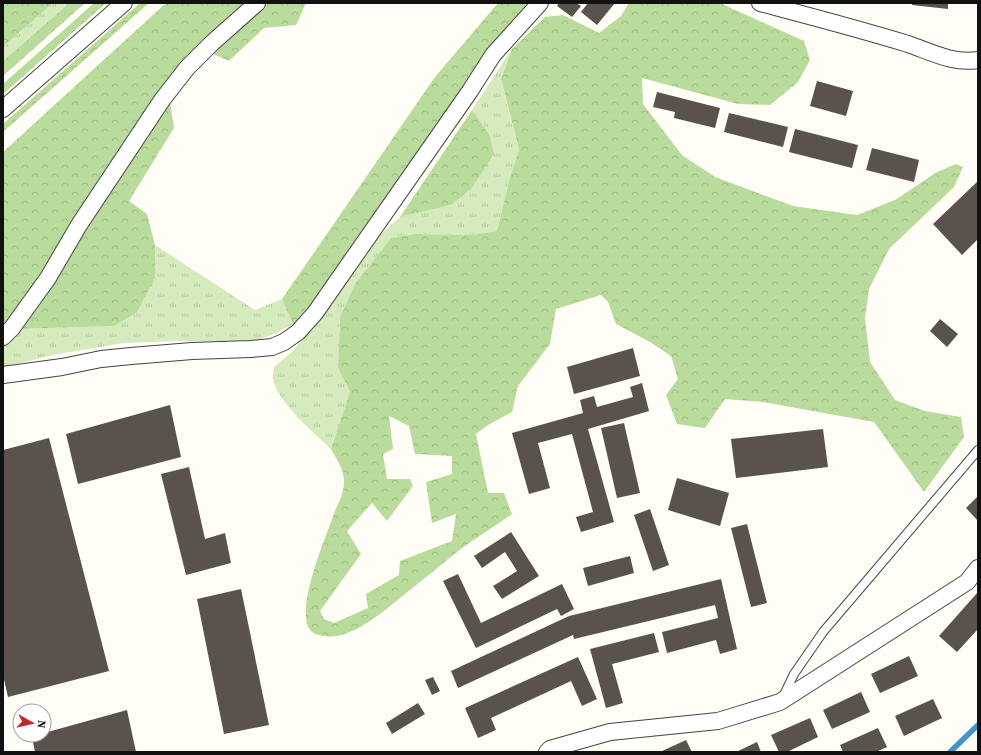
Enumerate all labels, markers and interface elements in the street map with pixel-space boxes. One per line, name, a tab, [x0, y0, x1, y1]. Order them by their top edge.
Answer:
north arrow	[12, 703, 52, 743]
text: N	[33, 719, 49, 729]

